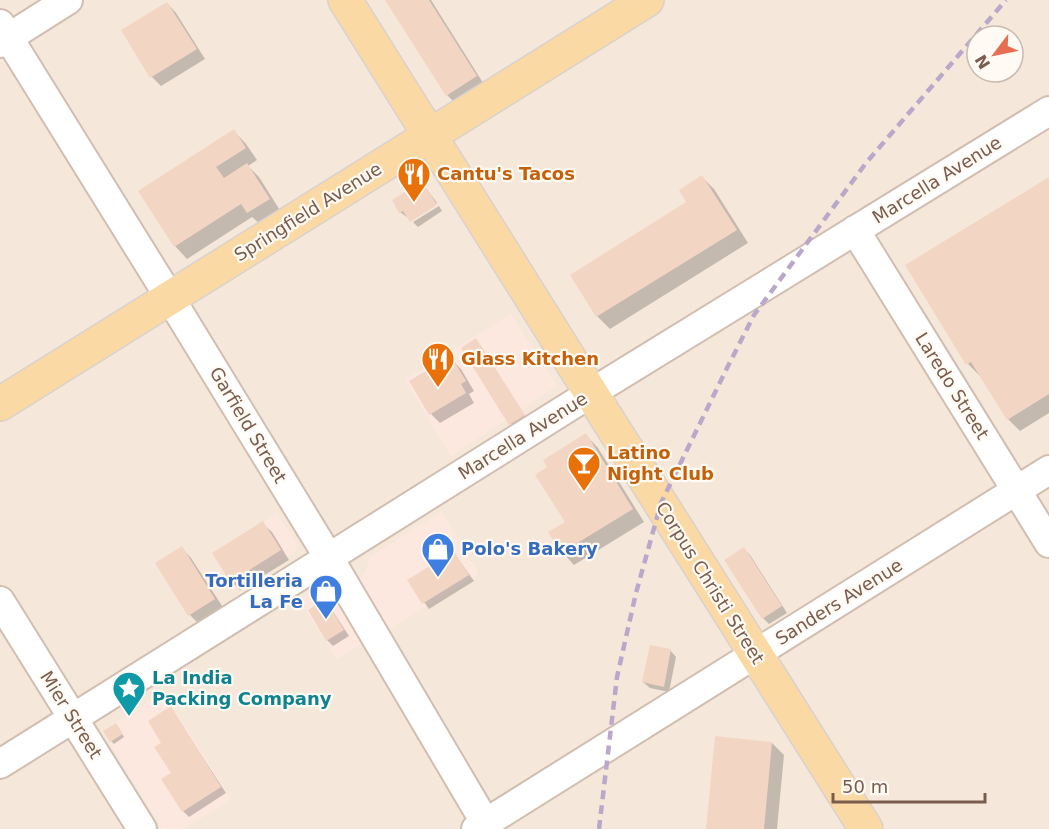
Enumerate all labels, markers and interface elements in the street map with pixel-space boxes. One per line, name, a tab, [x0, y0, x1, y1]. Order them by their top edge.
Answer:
north arrow	[965, 24, 1025, 84]
text: N	[971, 51, 994, 72]
street label: Marcella Avenue	[868, 131, 1005, 228]
restaurant icon: Cantu's Tacos	[396, 156, 432, 203]
street label: Springfield Avenue	[230, 158, 385, 265]
place label: Cantu's Tacos	[437, 163, 575, 184]
street label: Laredo Street	[911, 328, 994, 443]
restaurant icon: Glass Kitchen	[420, 341, 456, 388]
place label: Glass Kitchen	[461, 348, 599, 369]
street label: Garfield Street	[206, 363, 291, 487]
street label: Marcella Avenue	[454, 387, 591, 484]
place label: Latino Night Club	[607, 442, 714, 484]
bar icon: Latino Night Club	[566, 445, 602, 492]
street label: Corpus Christi Street	[652, 498, 769, 668]
shop icon: Polo's Bakery	[420, 531, 456, 578]
place label: Polo's Bakery	[461, 538, 598, 559]
street label: Sanders Avenue	[771, 554, 906, 649]
place label: Tortilleria La Fe	[205, 570, 303, 612]
shop icon: Tortilleria La Fe	[308, 573, 344, 620]
street label: Mier Street	[36, 667, 107, 762]
place label: La India Packing Company	[152, 667, 332, 709]
place icon: La India Packing Company	[111, 670, 147, 717]
scale bar	[833, 766, 984, 804]
text: 50 m	[842, 776, 888, 797]

